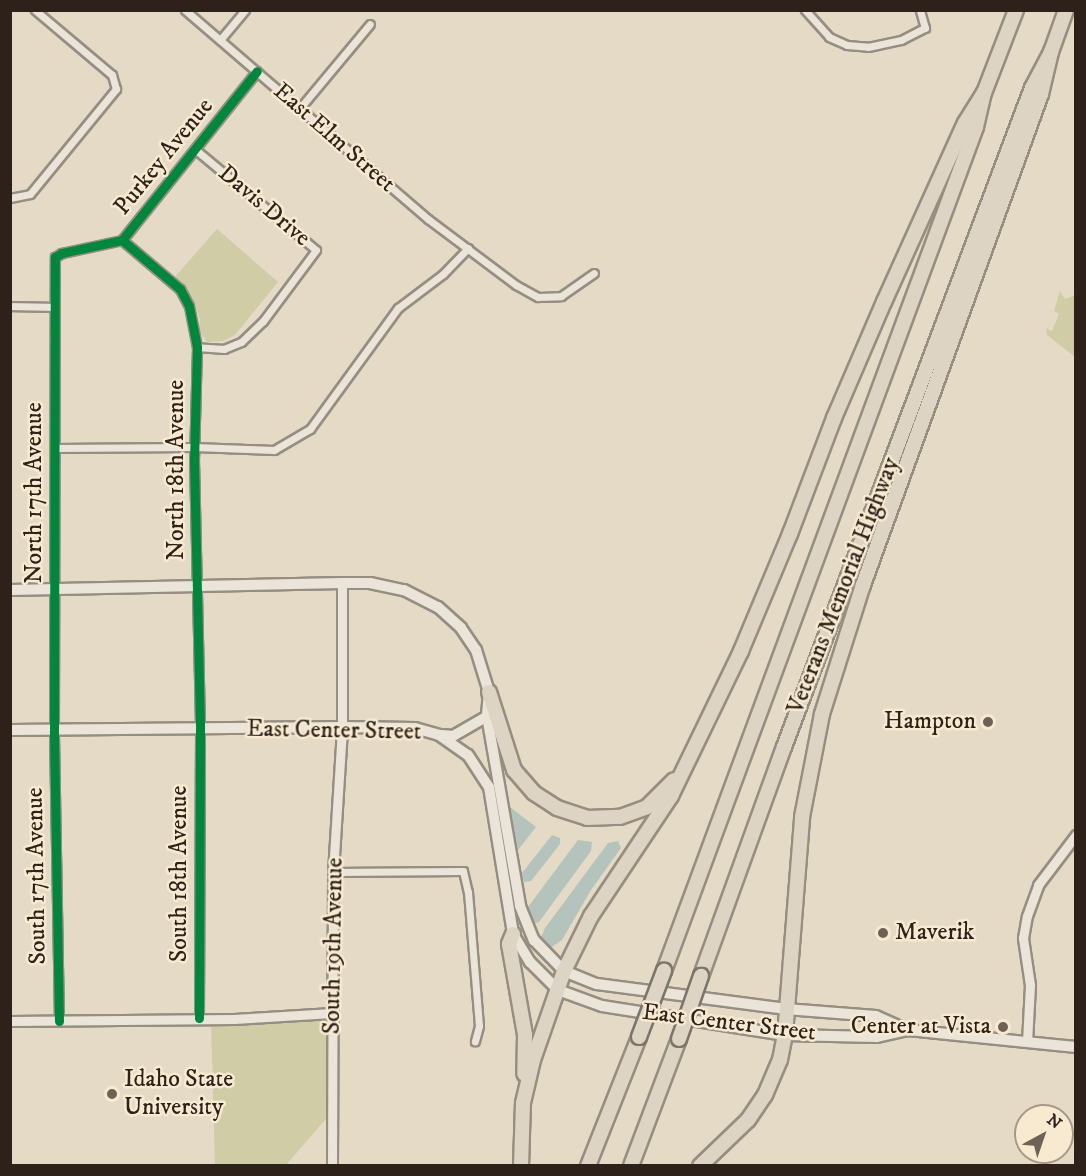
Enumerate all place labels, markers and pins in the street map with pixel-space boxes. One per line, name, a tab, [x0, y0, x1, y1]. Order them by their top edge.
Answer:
place label: Hampton	[884, 708, 976, 736]
marker: Hampton	[981, 715, 995, 729]
place label: Maverik	[895, 919, 974, 947]
marker: Maverik	[876, 926, 890, 940]
place label: Center at Vista	[851, 1013, 991, 1041]
marker: Center at Vista	[996, 1020, 1010, 1034]
place label: Idaho State University	[124, 1066, 233, 1122]
marker: Idaho State University	[105, 1087, 119, 1101]

